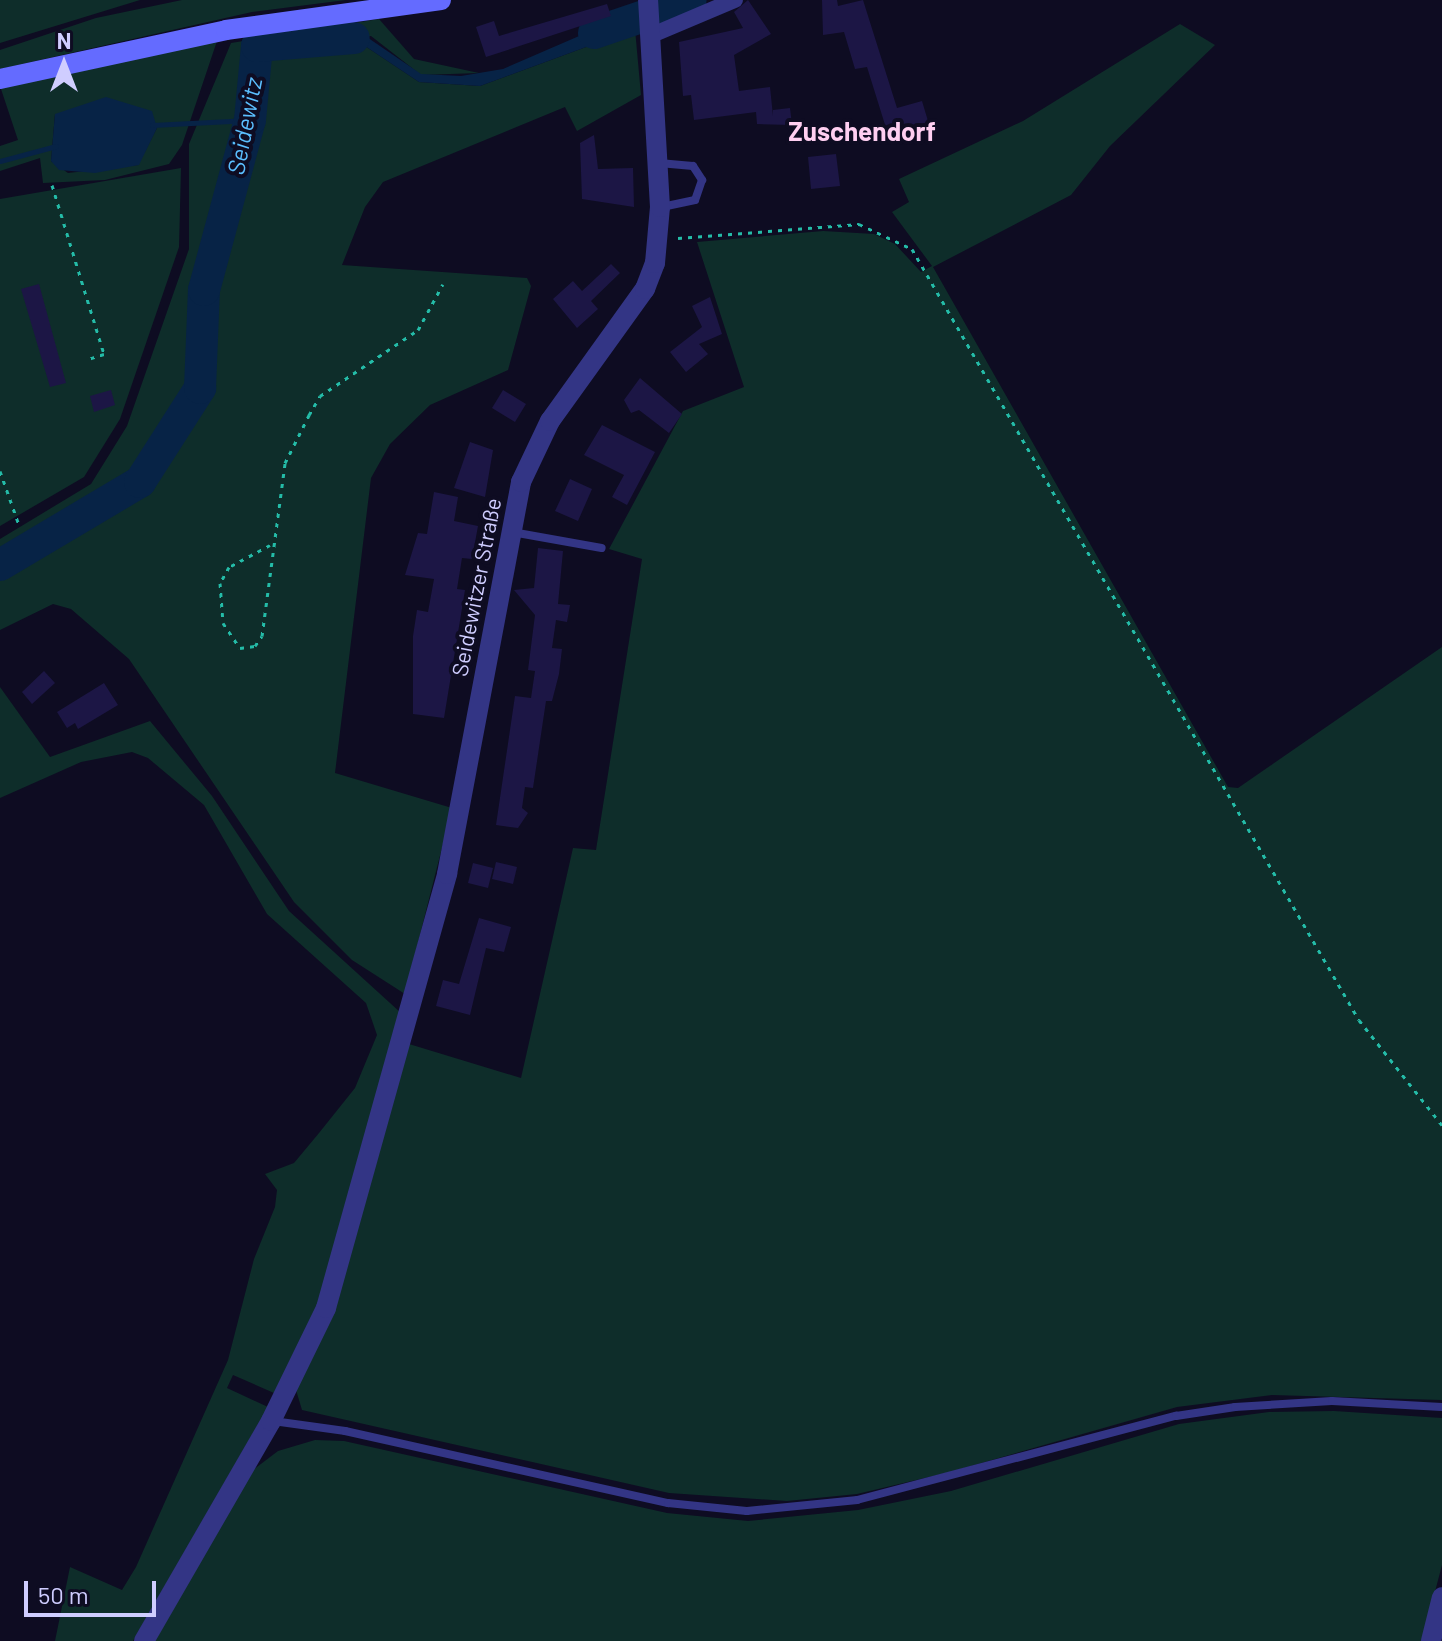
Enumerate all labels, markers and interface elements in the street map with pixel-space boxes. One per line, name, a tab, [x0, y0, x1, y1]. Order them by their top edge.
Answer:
north arrow	[24, 24, 104, 104]
text: N	[57, 27, 71, 53]
water label: Seidewitz	[220, 75, 268, 177]
district label: Zuschendorf	[788, 115, 936, 147]
street label: Seidewitzer Straße	[446, 496, 506, 678]
scale bar	[28, 1565, 160, 1615]
text: 50 m	[38, 1580, 89, 1609]

